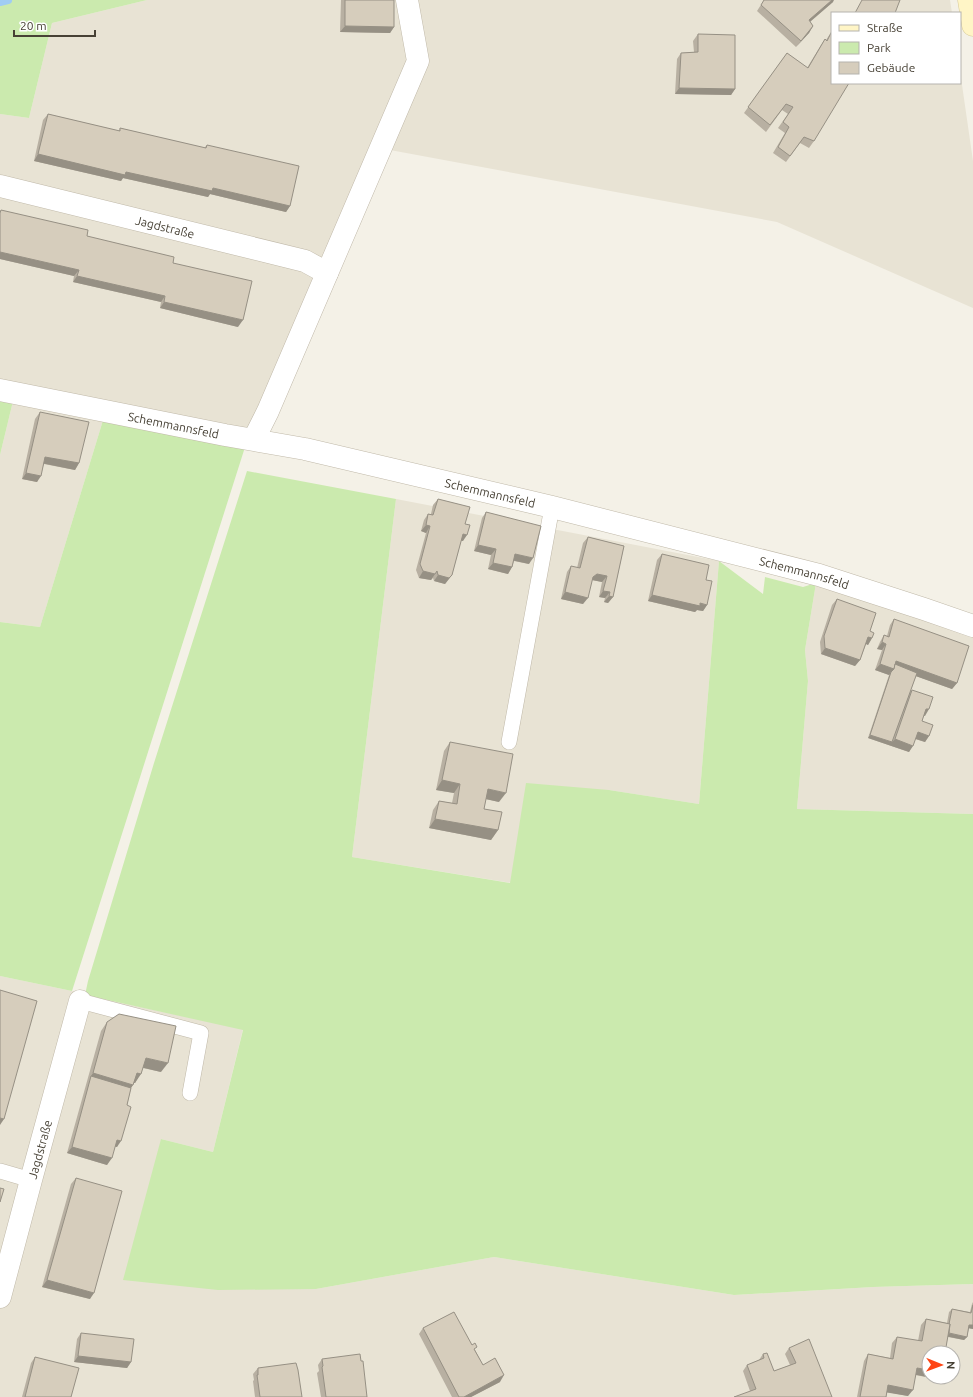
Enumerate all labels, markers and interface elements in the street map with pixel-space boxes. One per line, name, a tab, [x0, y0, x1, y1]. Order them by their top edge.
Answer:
scale bar	[14, 12, 95, 38]
legend	[831, 12, 961, 84]
text: 20 m	[20, 19, 47, 32]
text: Straße	[867, 21, 903, 34]
text: Park	[867, 41, 891, 54]
text: Gebäude	[867, 61, 915, 74]
street label: Jagdstraße	[134, 213, 196, 240]
street label: Schemmannsfeld	[127, 409, 220, 440]
street label: Schemmannsfeld	[444, 476, 537, 509]
street label: Schemmannsfeld	[758, 554, 851, 591]
street label: Jagdstraße	[25, 1118, 54, 1180]
north arrow	[921, 1345, 961, 1385]
text: N	[945, 1361, 957, 1369]

